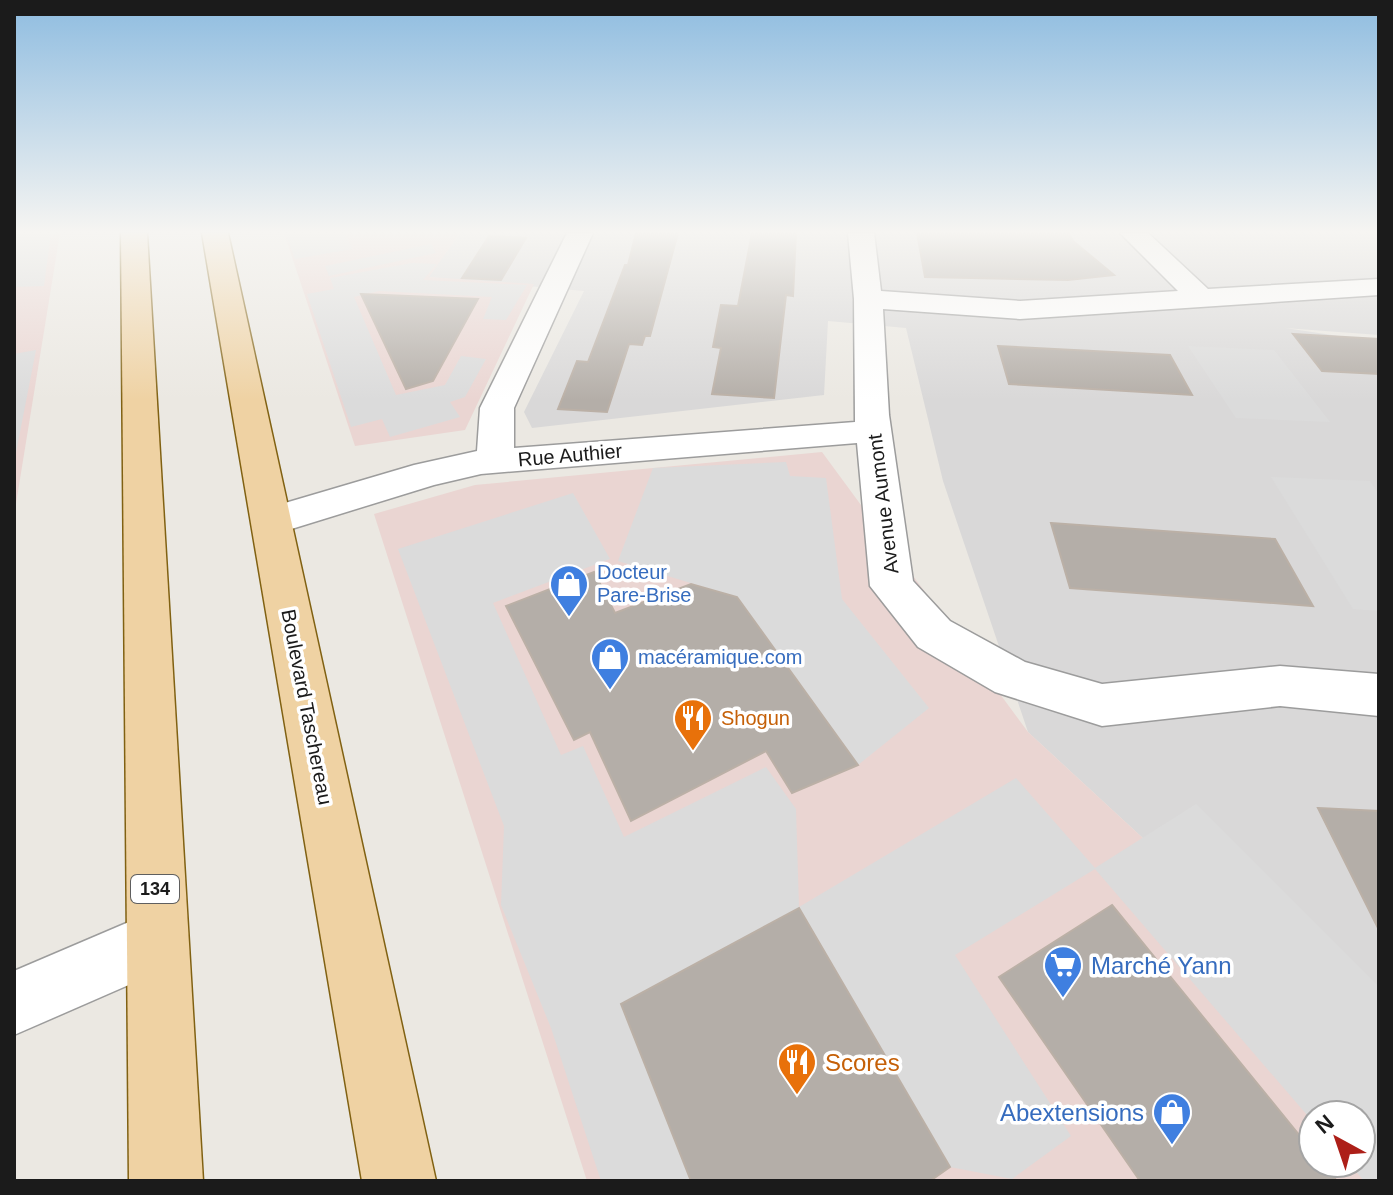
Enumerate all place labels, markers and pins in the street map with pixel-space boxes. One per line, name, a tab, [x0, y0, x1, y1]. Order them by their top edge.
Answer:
place label: Docteur Pare-Brise	[597, 561, 691, 606]
shop icon: Docteur Pare-Brise	[548, 563, 590, 618]
shop icon: macéramique.com	[589, 636, 631, 691]
place label: macéramique.com	[638, 646, 803, 668]
restaurant icon: Shogun	[672, 697, 714, 752]
place label: Shogun	[721, 707, 790, 729]
supermarket icon: Marché Yann	[1042, 944, 1084, 999]
place label: Marché Yann	[1091, 952, 1232, 979]
restaurant icon: Scores	[776, 1041, 818, 1096]
place label: Scores	[825, 1049, 900, 1076]
shop icon: Abextensions	[1151, 1091, 1193, 1146]
place label: Abextensions	[1000, 1099, 1144, 1126]

